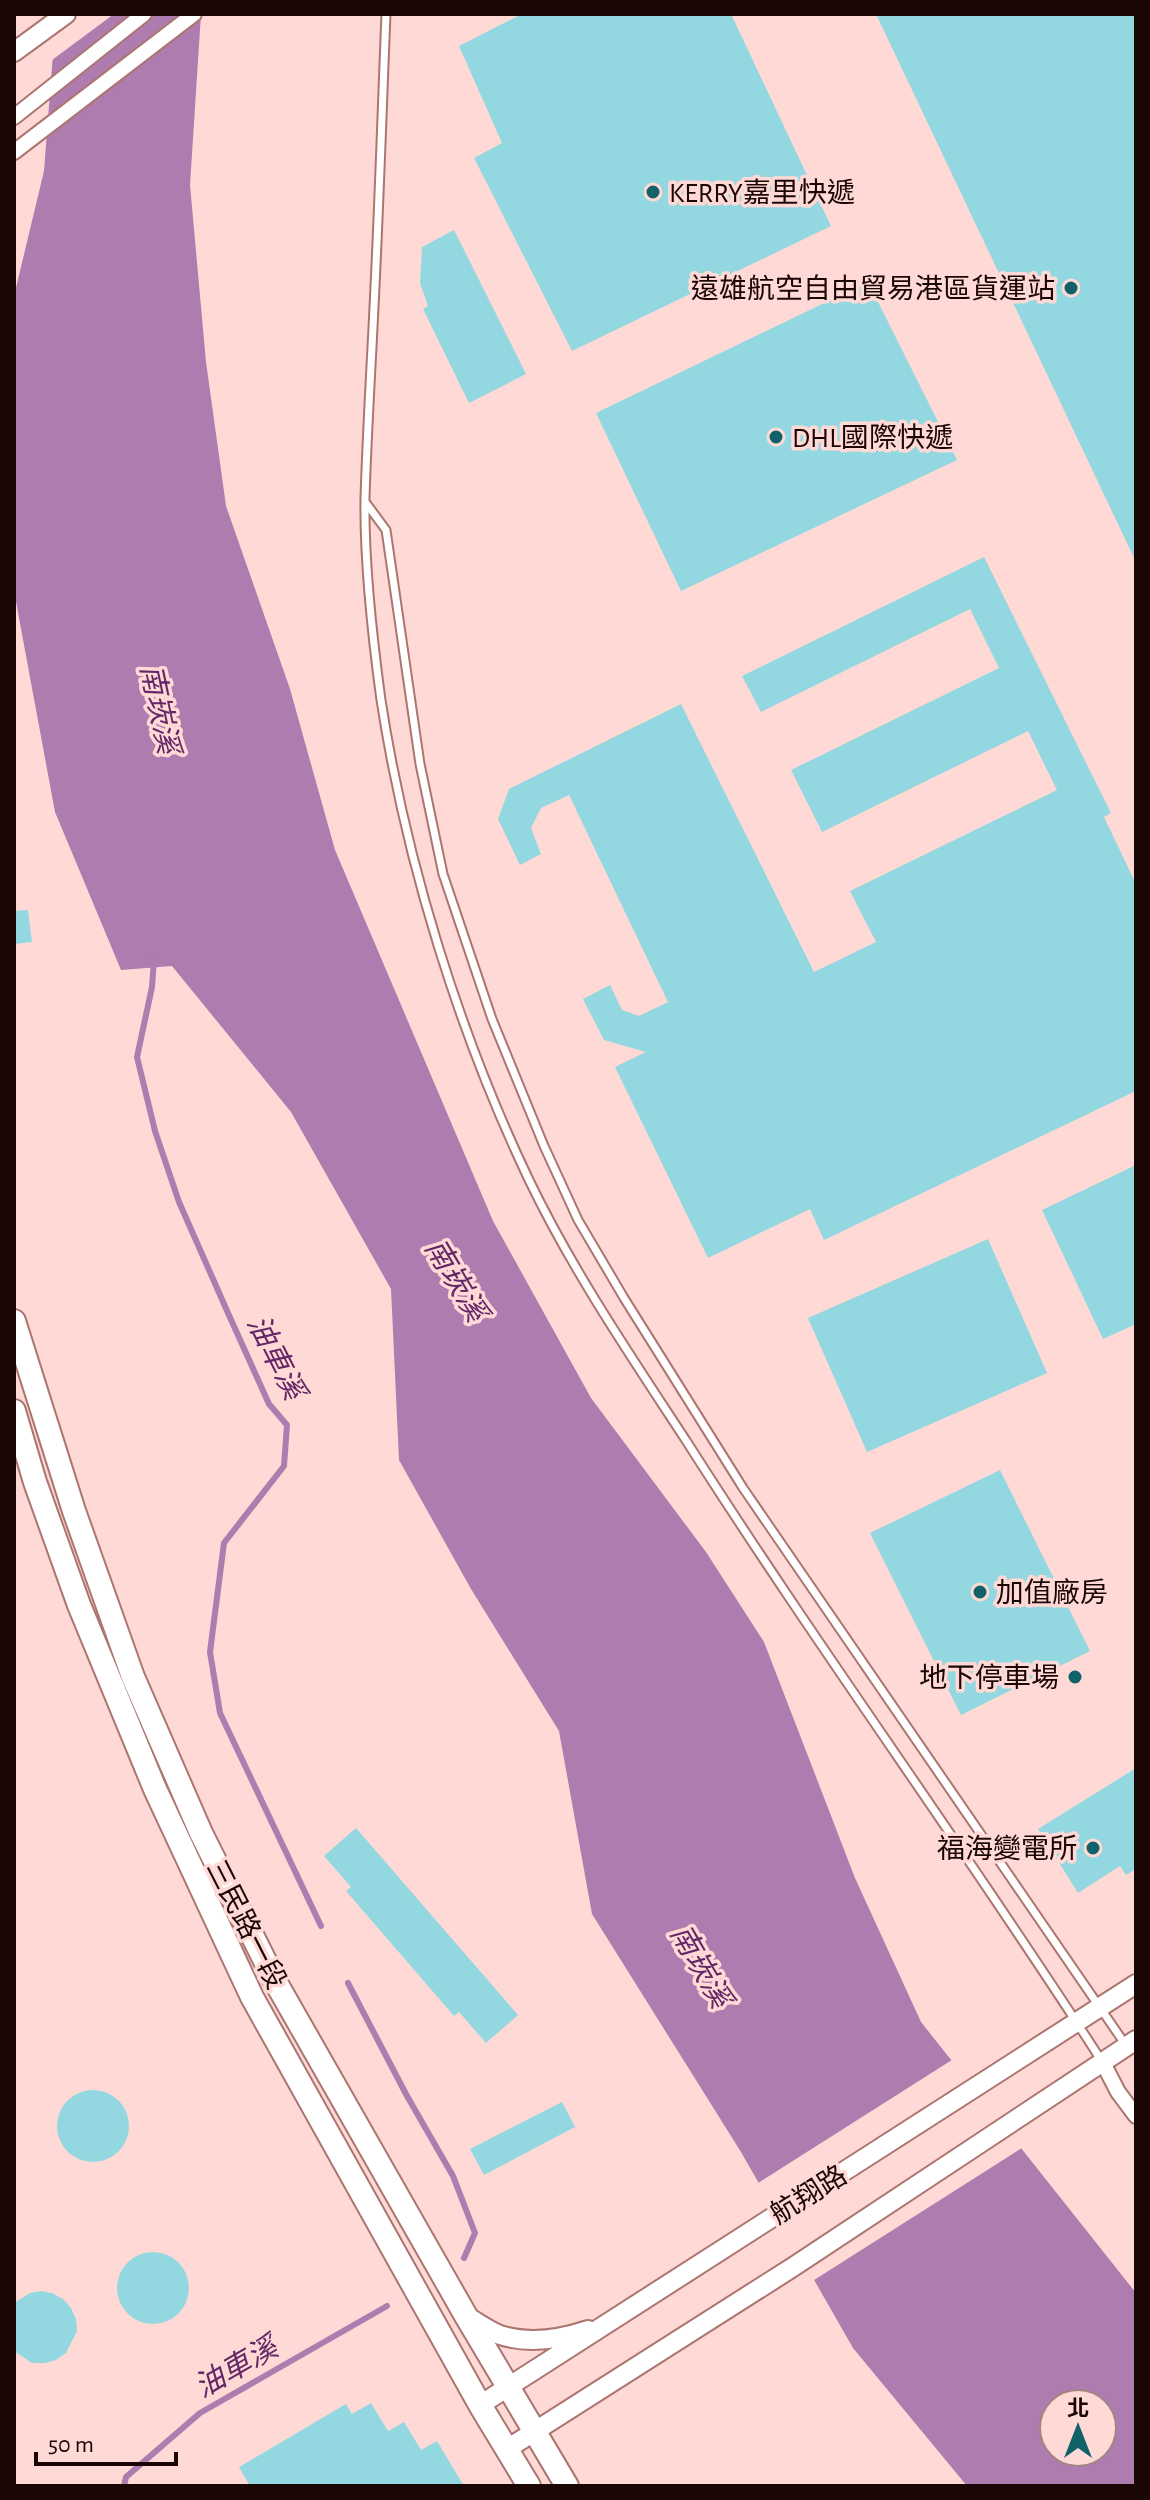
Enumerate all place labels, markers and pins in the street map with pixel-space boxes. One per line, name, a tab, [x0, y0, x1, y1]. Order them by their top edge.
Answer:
place label: KERRY嘉里快遞	[669, 178, 855, 208]
marker: KERRY嘉里快遞	[644, 183, 662, 201]
place label: 遠雄航空自由貿易港區貨運站	[691, 274, 1055, 304]
marker: 遠雄航空自由貿易港區貨運站	[1062, 279, 1080, 297]
place label: DHL國際快遞	[792, 423, 953, 453]
marker: DHL國際快遞	[767, 428, 785, 446]
place label: 加值廠房	[996, 1577, 1108, 1608]
marker: 加值廠房	[971, 1583, 989, 1601]
place label: 地下停車場	[919, 1663, 1059, 1693]
marker: 地下停車場	[1066, 1668, 1084, 1686]
place label: 福海變電所	[937, 1834, 1077, 1864]
marker: 福海變電所	[1084, 1839, 1102, 1857]

